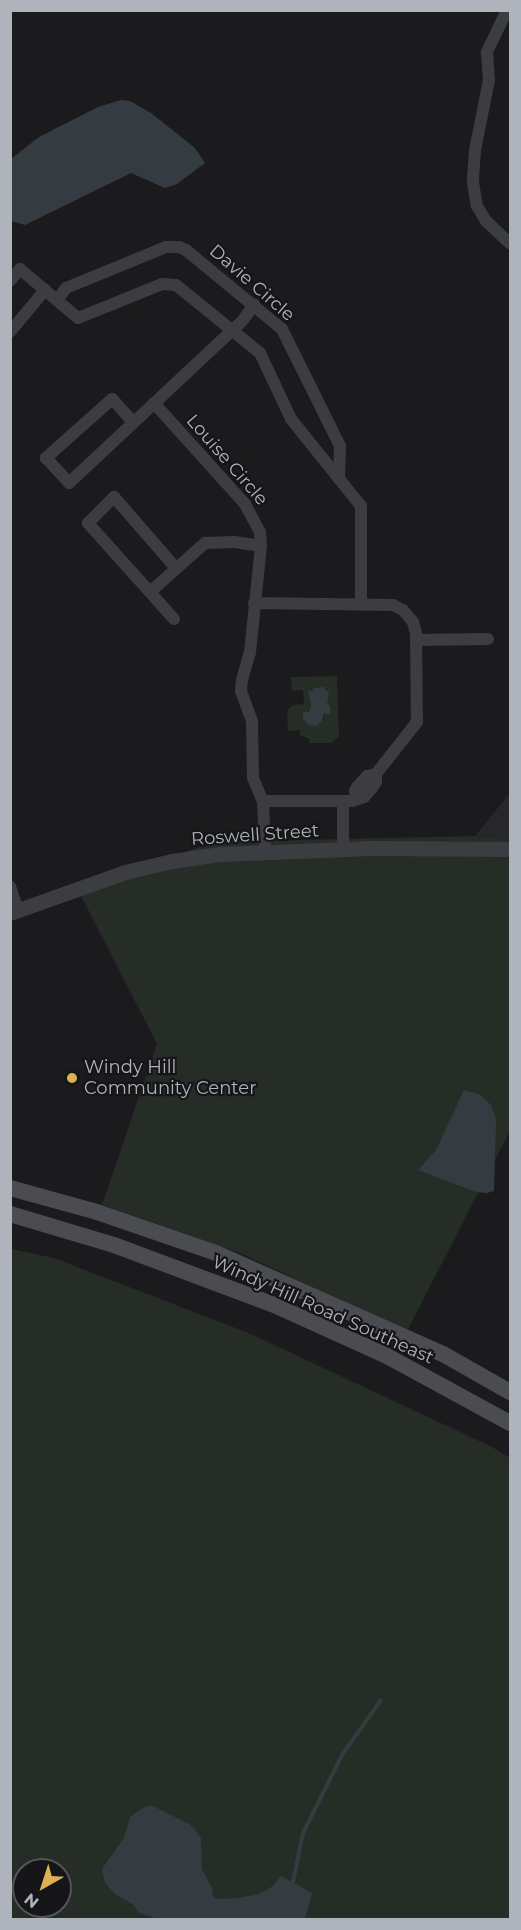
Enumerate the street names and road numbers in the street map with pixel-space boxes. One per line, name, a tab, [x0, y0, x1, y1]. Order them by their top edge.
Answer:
street label: Davie Circle	[205, 240, 299, 326]
street label: Louise Circle	[182, 410, 272, 510]
street label: Roswell Street	[190, 820, 320, 850]
street label: Windy Hill Road Southeast	[209, 1251, 437, 1369]

